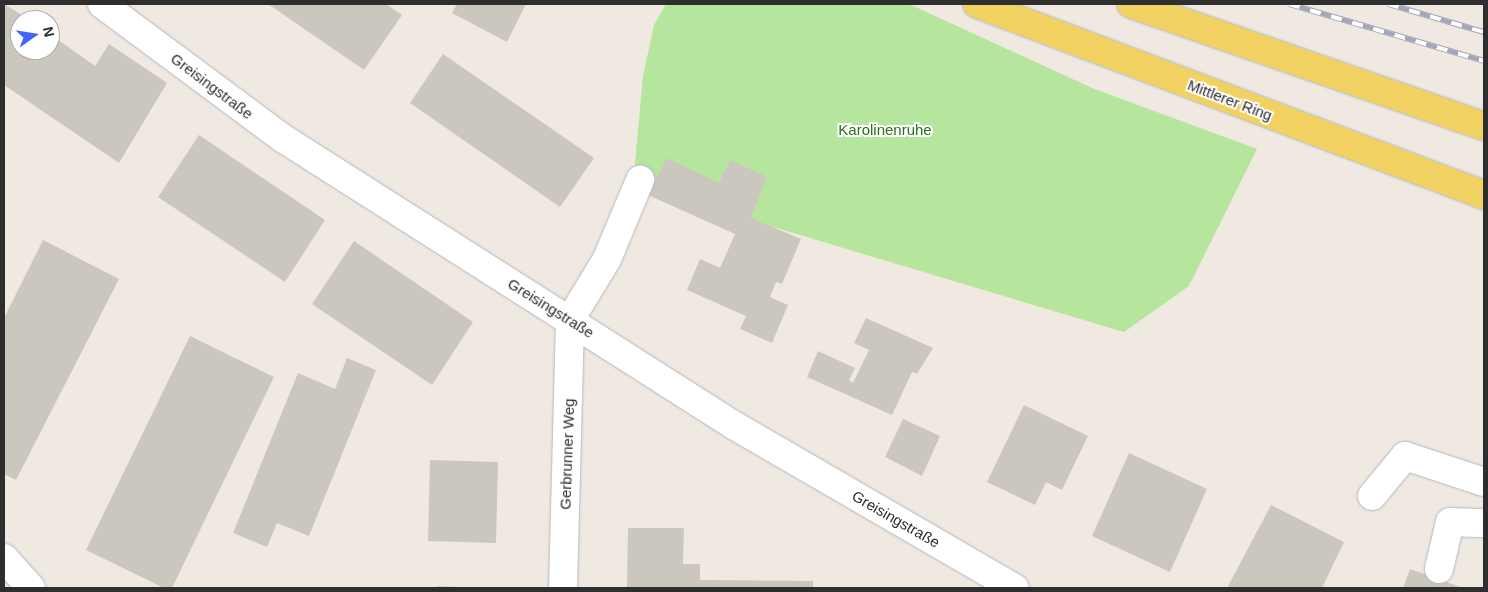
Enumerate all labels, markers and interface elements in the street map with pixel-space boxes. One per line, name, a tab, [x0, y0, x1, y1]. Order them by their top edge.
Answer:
north arrow	[10, 10, 60, 60]
text: N	[40, 25, 58, 39]
street label: Greisingstraße	[167, 49, 257, 123]
street label: Mittlerer Ring	[1185, 76, 1275, 124]
park label: Karolinenruhe	[838, 121, 932, 139]
street label: Greisingstraße	[505, 274, 597, 342]
street label: Gerbrunner Weg	[556, 398, 578, 510]
street label: Greisingstraße	[849, 487, 943, 551]

